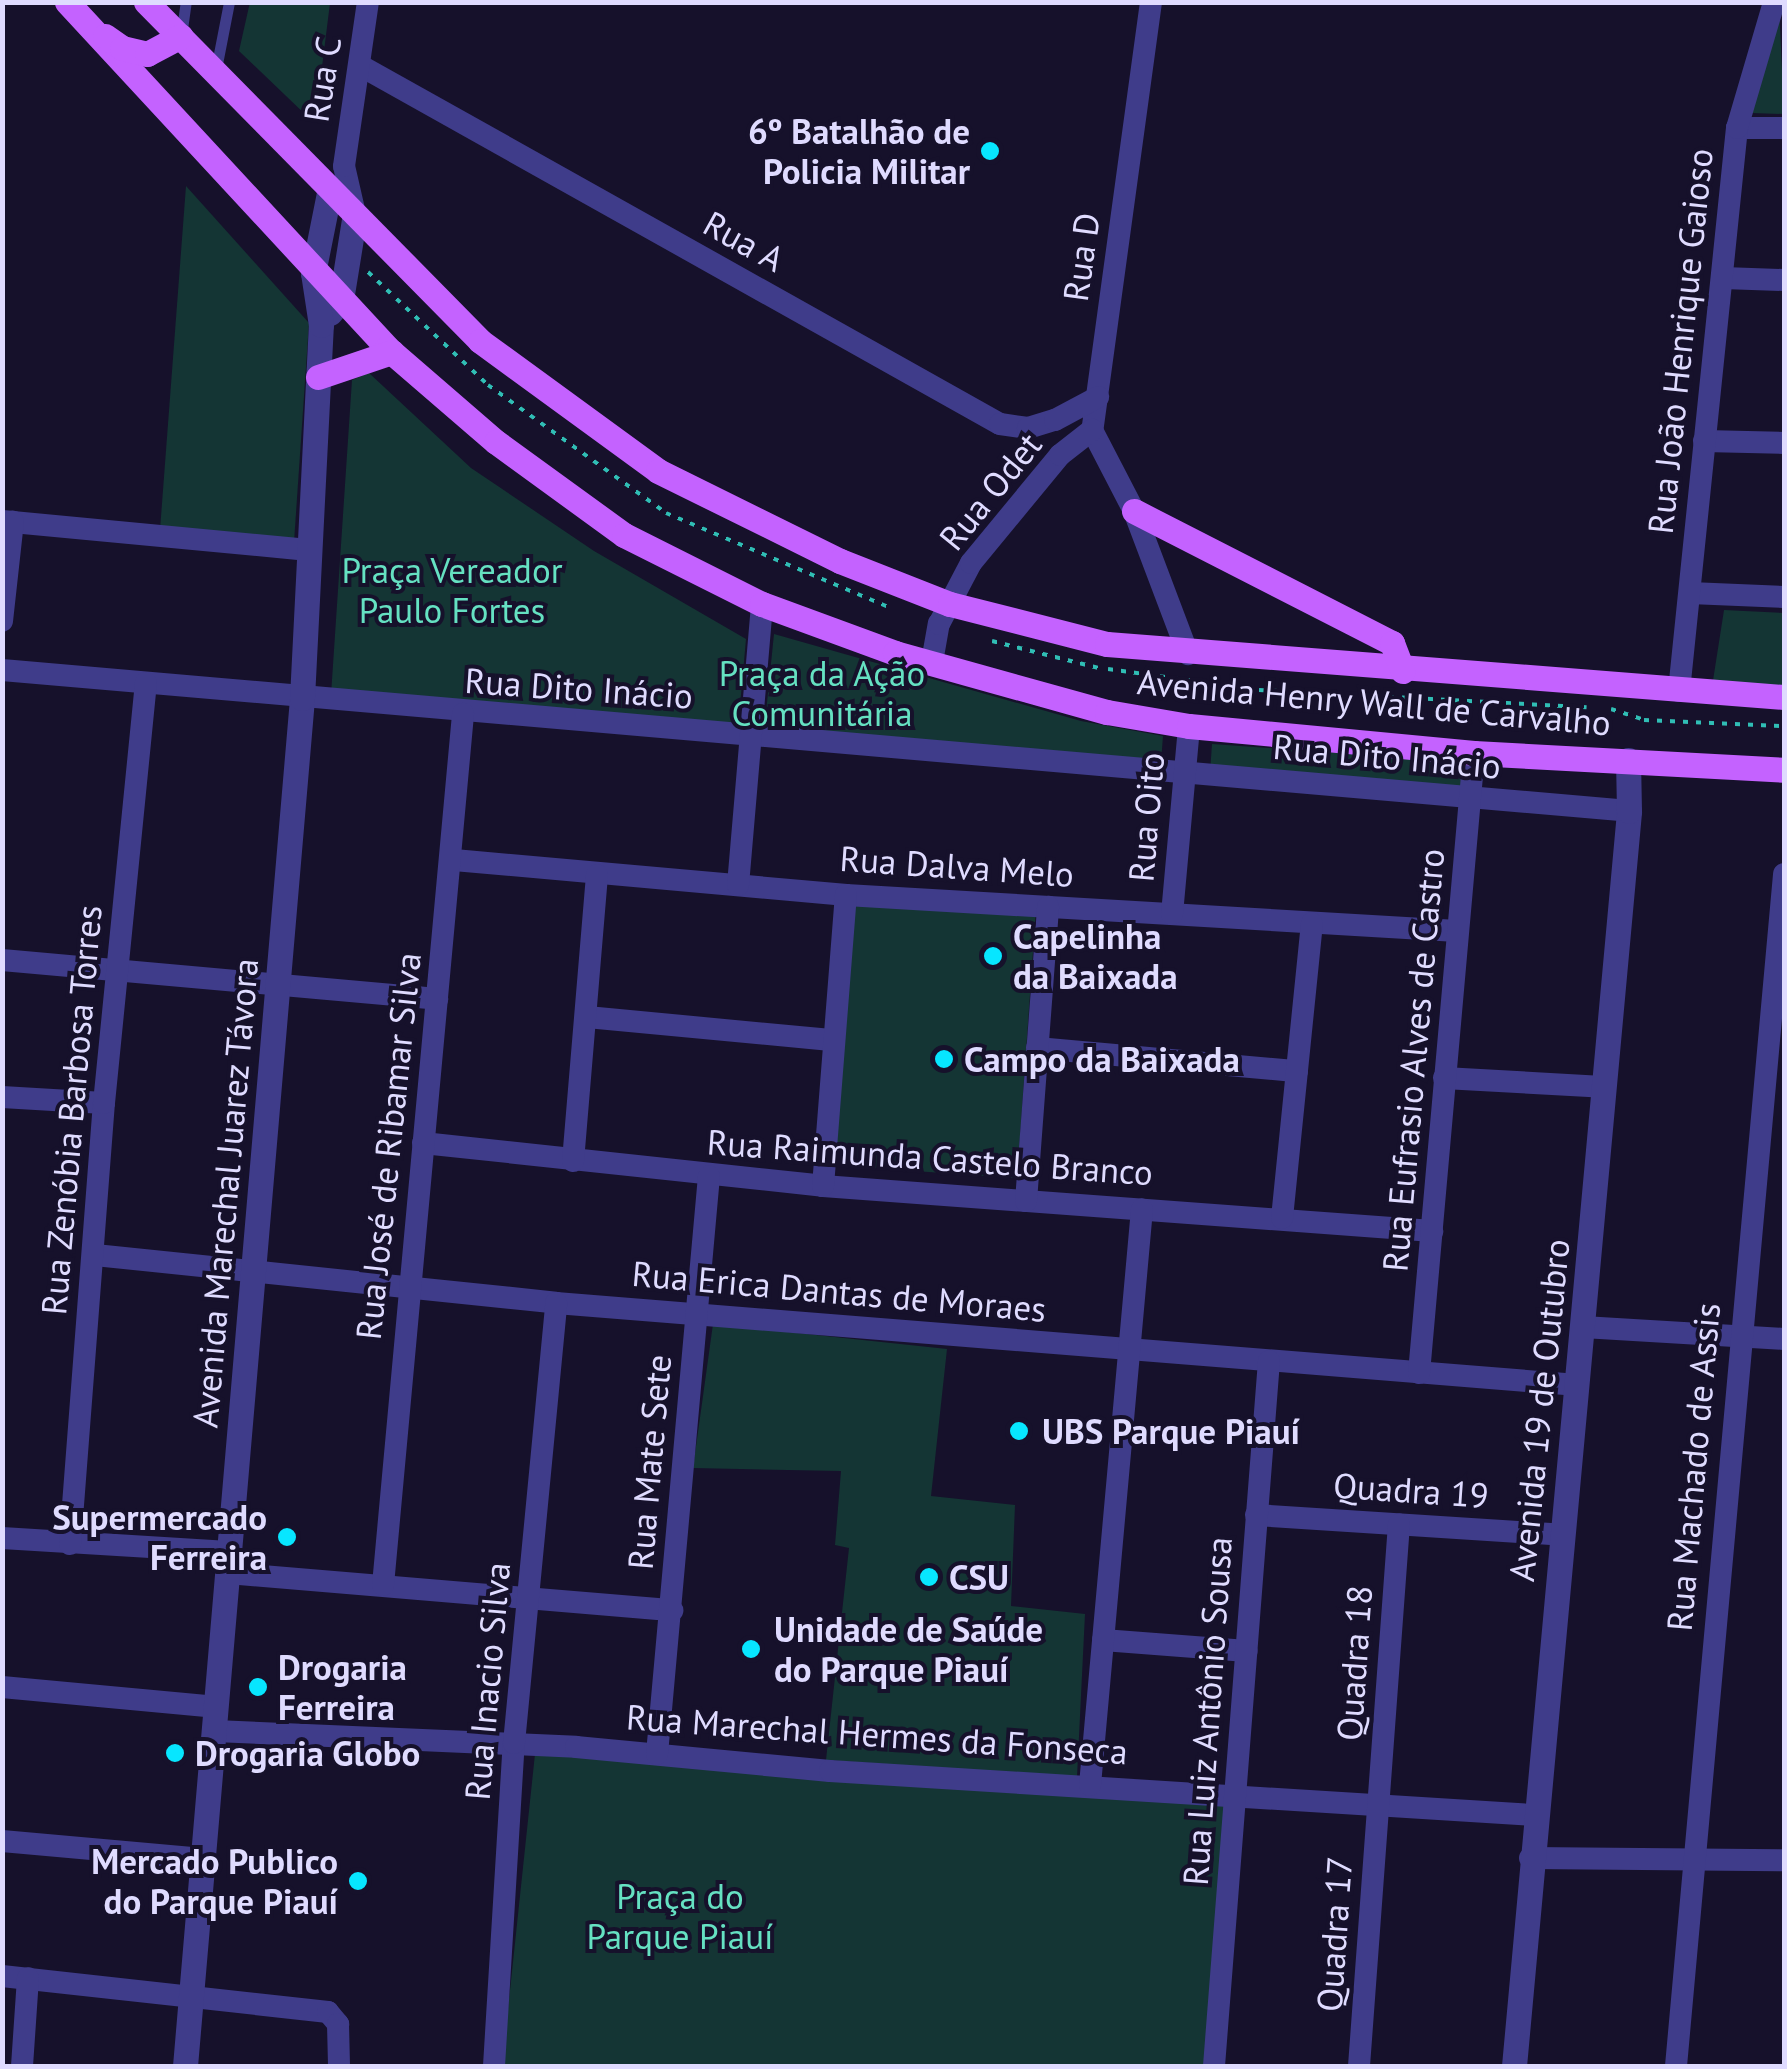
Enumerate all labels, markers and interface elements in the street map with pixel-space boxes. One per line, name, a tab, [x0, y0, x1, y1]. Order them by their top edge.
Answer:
street label: Rua C	[295, 33, 349, 125]
place label: 6º Batalhão de Policia Militar	[748, 110, 970, 192]
marker: 6º Batalhão de Policia Militar	[979, 140, 1001, 162]
street label: Rua João Henrique Gaioso	[1639, 146, 1721, 536]
street label: Rua A	[696, 202, 792, 280]
street label: Rua D	[1054, 210, 1108, 304]
street label: Rua Odet	[930, 424, 1050, 558]
park label: Praça Vereador Paulo Fortes	[341, 549, 563, 631]
park label: Praça da Ação Comunitária	[718, 652, 926, 734]
street label: Rua Dito Inácio	[464, 659, 694, 717]
street label: Avenida Henry Wall de Carvalho	[1134, 660, 1614, 744]
street label: Rua Dito Inácio	[1271, 725, 1503, 787]
street label: Rua Oito	[1119, 751, 1173, 883]
street label: Rua Dalva Melo	[839, 837, 1075, 895]
street label: Rua Eufrasio Alves de Castro	[1374, 846, 1452, 1274]
street label: Rua Zenóbia Barbosa Torres	[32, 903, 110, 1317]
place label: Capelinha da Baixada	[1013, 915, 1177, 997]
marker: Capelinha da Baixada	[982, 945, 1004, 967]
street label: Rua José de Ribamar Silva	[347, 951, 429, 1341]
street label: Avenida Marechal Juarez Távora	[183, 956, 267, 1430]
place label: Campo da Baixada	[964, 1038, 1240, 1080]
marker: Campo da Baixada	[933, 1048, 955, 1070]
street label: Rua Raimunda Castelo Branco	[706, 1120, 1154, 1194]
street label: Avenida 19 de Outubro	[1500, 1237, 1578, 1583]
street label: Rua Erica Dantas de Moraes	[630, 1252, 1048, 1330]
street label: Rua Machado de Assis	[1658, 1301, 1728, 1633]
street label: Rua Mate Sete	[619, 1353, 679, 1571]
place label: UBS Parque Piauí	[1042, 1410, 1300, 1452]
marker: UBS Parque Piauí	[1006, 1418, 1032, 1444]
street label: Quadra 19	[1332, 1464, 1490, 1516]
place label: Supermercado Ferreira	[52, 1496, 267, 1578]
marker: Supermercado Ferreira	[276, 1526, 298, 1548]
street label: Rua Luiz Antônio Sousa	[1174, 1534, 1240, 1888]
place label: CSU	[949, 1556, 1009, 1598]
street label: Rua Inacio Silva	[456, 1560, 518, 1802]
marker: CSU	[918, 1566, 940, 1588]
street label: Quadra 18	[1328, 1584, 1380, 1742]
place label: Unidade de Saúde do Parque Piauí	[774, 1608, 1043, 1690]
marker: Unidade de Saúde do Parque Piauí	[738, 1636, 764, 1662]
place label: Drogaria Ferreira	[278, 1646, 407, 1728]
marker: Drogaria Ferreira	[247, 1676, 269, 1698]
street label: Rua Marechal Hermes da Fonseca	[625, 1696, 1129, 1772]
place label: Drogaria Globo	[195, 1732, 421, 1774]
marker: Drogaria Globo	[164, 1742, 186, 1764]
place label: Mercado Publico do Parque Piauí	[91, 1840, 338, 1922]
street label: Quadra 17	[1308, 1855, 1360, 2013]
marker: Mercado Publico do Parque Piauí	[347, 1870, 369, 1892]
park label: Praça do Parque Piauí	[587, 1875, 773, 1957]

